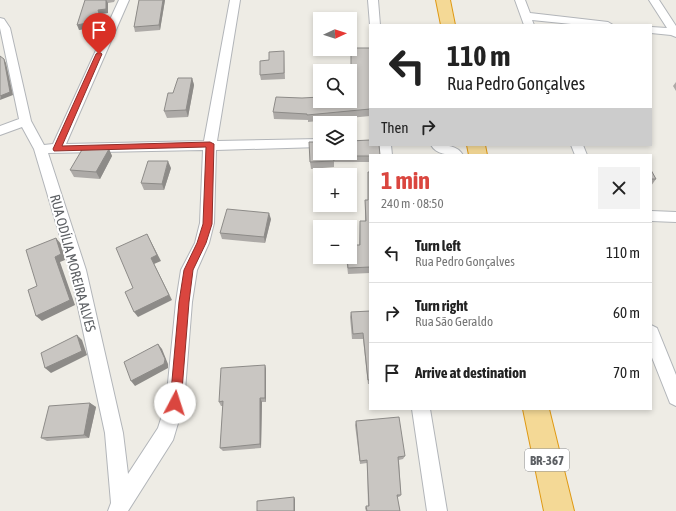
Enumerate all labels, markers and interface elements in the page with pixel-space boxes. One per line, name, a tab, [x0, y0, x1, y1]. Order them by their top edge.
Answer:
north arrow	[313, 12, 357, 56]
map controls	[313, 12, 357, 264]
pin	[82, 13, 116, 54]
icon: arrive	[88, 19, 110, 41]
icon: left	[381, 40, 433, 92]
text: 110 m	[447, 40, 510, 72]
button: search	[313, 64, 357, 108]
text: Rua Pedro Gonçalves	[447, 73, 585, 94]
button: layers	[313, 116, 357, 160]
icon: right	[417, 116, 439, 138]
text: Then	[381, 119, 409, 136]
text: 1 min	[381, 167, 430, 194]
button: close	[598, 167, 640, 209]
button: +	[313, 168, 357, 212]
street label: RUA ODÍLIA MOREIRA ALVES	[47, 193, 99, 334]
text: 240 m · 08:50	[381, 196, 444, 211]
button: −	[313, 220, 357, 264]
text: Turn left	[415, 237, 461, 254]
icon: left	[381, 242, 403, 264]
text: 110 m	[606, 244, 640, 261]
text: Rua Pedro Gonçalves	[415, 254, 515, 269]
text: Turn right	[415, 297, 468, 314]
icon: right	[381, 302, 403, 324]
text: 60 m	[613, 304, 640, 321]
text: Rua São Geraldo	[415, 314, 493, 329]
icon: arrive	[381, 362, 403, 384]
text: Arrive at destination	[415, 364, 526, 381]
text: 70 m	[613, 364, 640, 381]
position arrow	[154, 382, 196, 424]
road number: BR-367	[525, 449, 569, 471]

